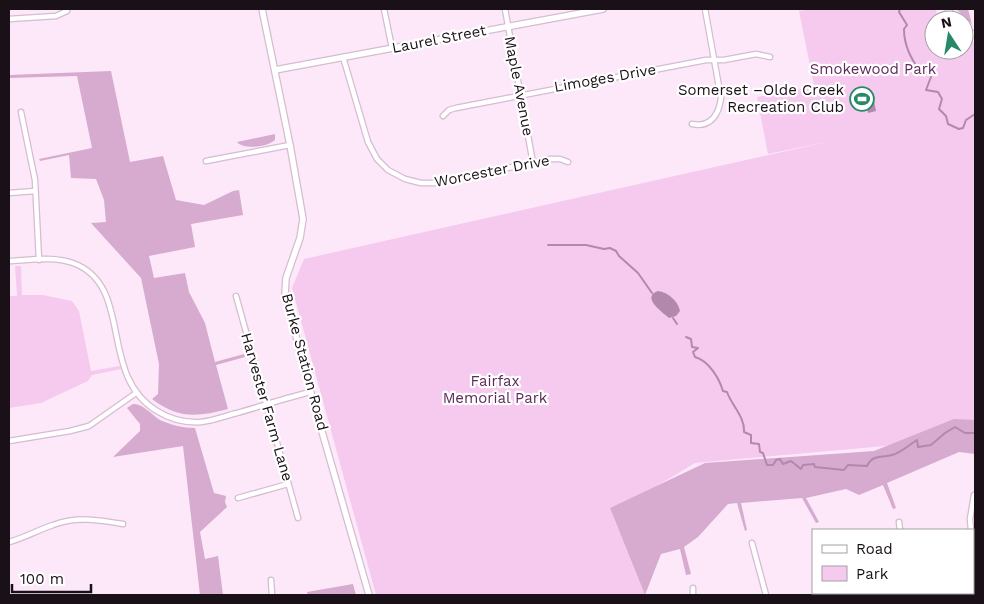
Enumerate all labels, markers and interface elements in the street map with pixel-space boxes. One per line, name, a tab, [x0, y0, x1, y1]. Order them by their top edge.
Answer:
north arrow	[924, 10, 974, 60]
text: N	[940, 13, 953, 31]
street label: Laurel Street	[390, 21, 488, 57]
street label: Maple Avenue	[500, 34, 538, 138]
street label: Limoges Drive	[553, 60, 657, 96]
park label: Smokewood Park	[810, 60, 937, 78]
place label: Somerset –Olde Creek Recreation Club	[678, 81, 844, 116]
sports icon: Somerset –Olde Creek Recreation Club	[849, 86, 875, 112]
street label: Worcester Drive	[433, 151, 551, 191]
street label: Burke Station Road	[278, 291, 332, 433]
street label: Harvester Farm Lane	[237, 331, 297, 483]
park label: Fairfax Memorial Park	[443, 372, 548, 407]
legend	[812, 529, 974, 594]
text: Road	[856, 540, 893, 558]
scale bar	[12, 562, 91, 594]
text: Park	[856, 565, 889, 583]
text: 100 m	[20, 570, 64, 588]

